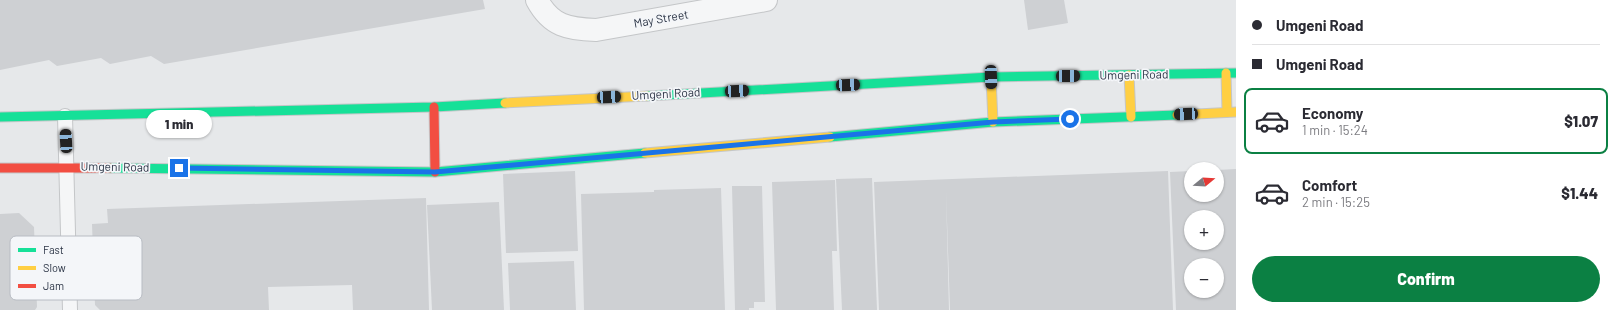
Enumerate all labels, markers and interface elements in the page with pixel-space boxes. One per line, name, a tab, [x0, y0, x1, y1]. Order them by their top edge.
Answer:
street label: May Street	[632, 6, 689, 30]
text: Umgeni Road	[1276, 16, 1363, 34]
text: Umgeni Road	[1276, 55, 1363, 73]
car	[985, 65, 997, 89]
street label: Umgeni Road	[1099, 66, 1169, 82]
car	[1056, 70, 1080, 82]
car	[836, 78, 860, 92]
street label: Umgeni Road	[631, 84, 701, 102]
car	[725, 84, 749, 98]
car	[597, 90, 621, 104]
icon: car	[1254, 103, 1290, 139]
text: Economy	[1302, 104, 1363, 122]
car	[1174, 107, 1198, 121]
callout: 1 min	[146, 110, 212, 138]
route start	[1061, 110, 1079, 128]
text: $1.07	[1564, 112, 1598, 130]
text: 1 min	[165, 116, 193, 132]
text: 1 min · 15:24	[1302, 122, 1368, 138]
car	[59, 129, 73, 153]
street label: Umgeni Road	[80, 158, 150, 174]
route end	[170, 159, 188, 177]
north arrow	[1184, 162, 1224, 202]
map controls	[1184, 162, 1224, 298]
icon: car	[1254, 175, 1290, 211]
text: Comfort	[1302, 176, 1357, 194]
text: $1.44	[1561, 184, 1598, 202]
text: 2 min · 15:25	[1302, 194, 1370, 210]
button: +	[1184, 210, 1224, 250]
legend	[10, 236, 142, 300]
text: Fast	[43, 243, 64, 256]
button: Confirm	[1252, 256, 1600, 302]
button: −	[1184, 258, 1224, 298]
text: Slow	[43, 261, 66, 274]
text: Jam	[43, 279, 64, 292]

